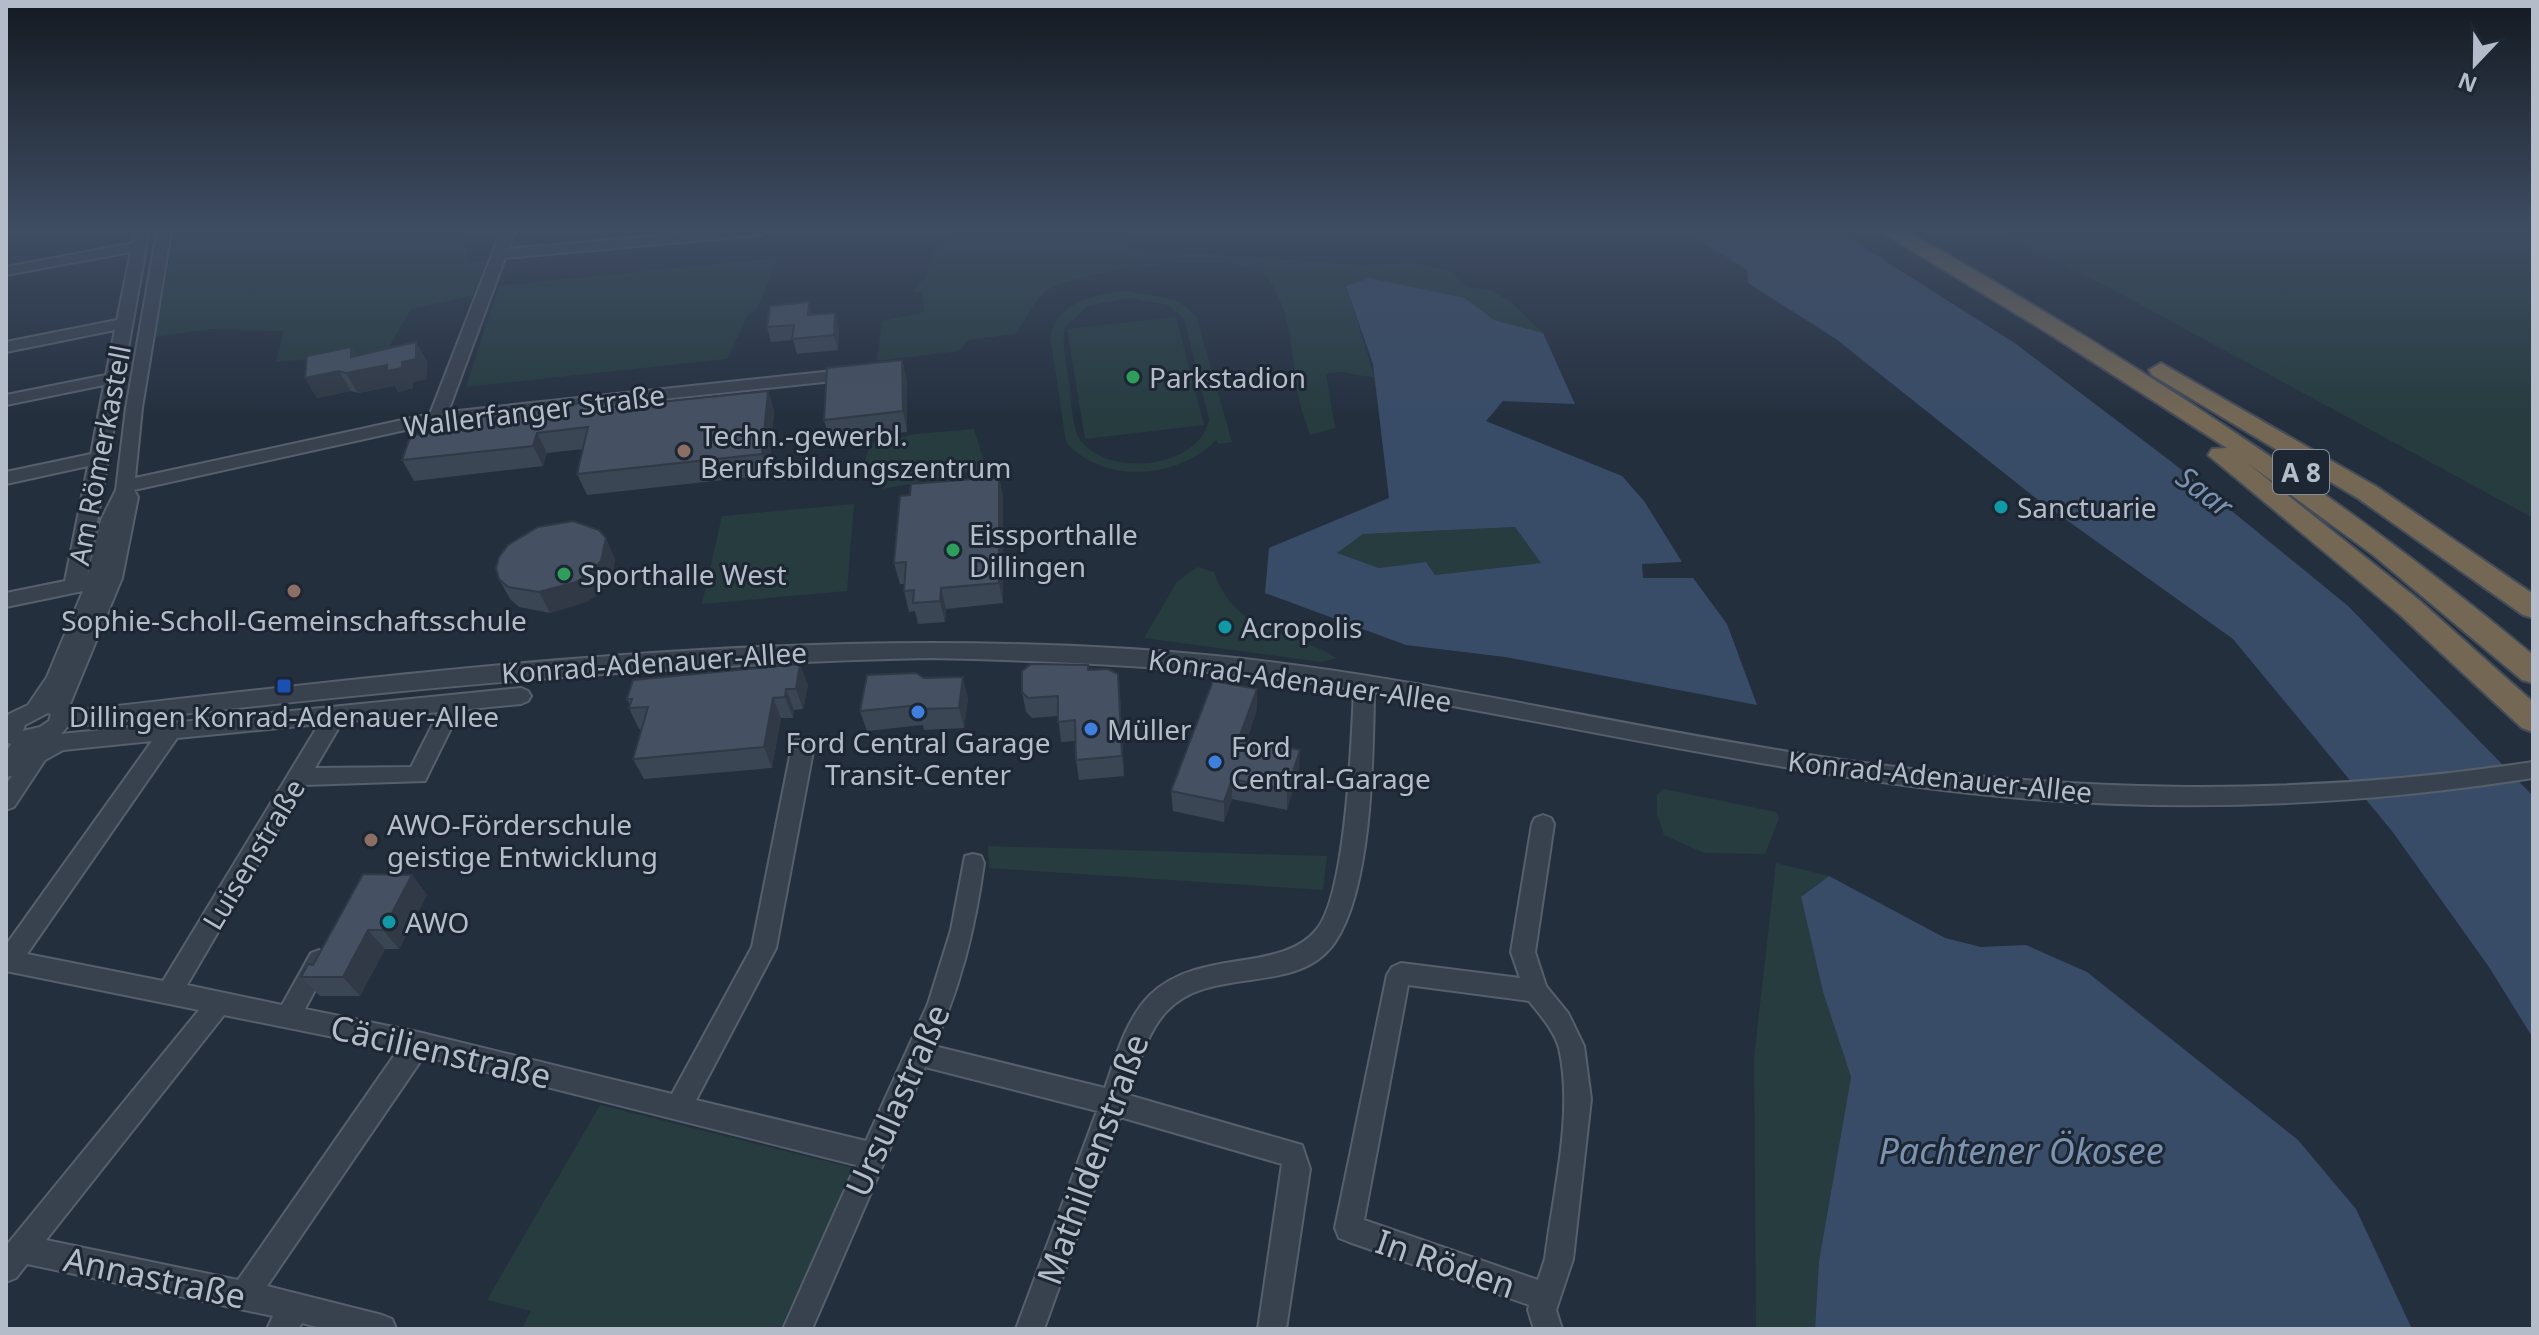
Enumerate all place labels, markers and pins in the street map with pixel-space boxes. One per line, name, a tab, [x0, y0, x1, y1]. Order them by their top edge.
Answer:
place label: Parkstadion	[1149, 358, 1306, 396]
marker: Parkstadion	[1124, 368, 1142, 386]
place label: Techn.-gewerbl. Berufsbildungszentrum	[700, 416, 1011, 486]
marker: Techn.-gewerbl. Berufsbildungszentrum	[675, 442, 693, 460]
place label: Sanctuarie	[2017, 488, 2157, 526]
marker: Sanctuarie	[1992, 498, 2010, 516]
place label: Eissporthalle Dillingen	[969, 515, 1138, 585]
marker: Eissporthalle Dillingen	[944, 541, 962, 559]
place label: Sporthalle West	[580, 555, 787, 593]
marker: Sporthalle West	[555, 565, 573, 583]
marker: Sophie-Scholl-Gemeinschaftsschule	[285, 582, 303, 600]
place label: Sophie-Scholl-Gemeinschaftsschule	[61, 601, 527, 639]
place label: Acropolis	[1241, 608, 1362, 646]
marker: Acropolis	[1216, 618, 1234, 636]
marker: Dillingen Konrad-Adenauer-Allee	[275, 677, 293, 695]
place label: Dillingen Konrad-Adenauer-Allee	[69, 697, 499, 735]
marker: Ford Central Garage Transit-Center	[909, 703, 927, 721]
place label: Müller	[1107, 710, 1192, 748]
marker: Müller	[1082, 720, 1100, 738]
place label: Ford Central Garage Transit-Center	[786, 723, 1050, 793]
place label: Ford Central-Garage	[1231, 727, 1431, 797]
marker: Ford Central-Garage	[1206, 753, 1224, 771]
place label: AWO-Förderschule geistige Entwicklung	[387, 805, 658, 875]
marker: AWO-Förderschule geistige Entwicklung	[362, 831, 380, 849]
place label: AWO	[405, 903, 469, 941]
marker: AWO	[380, 913, 398, 931]

